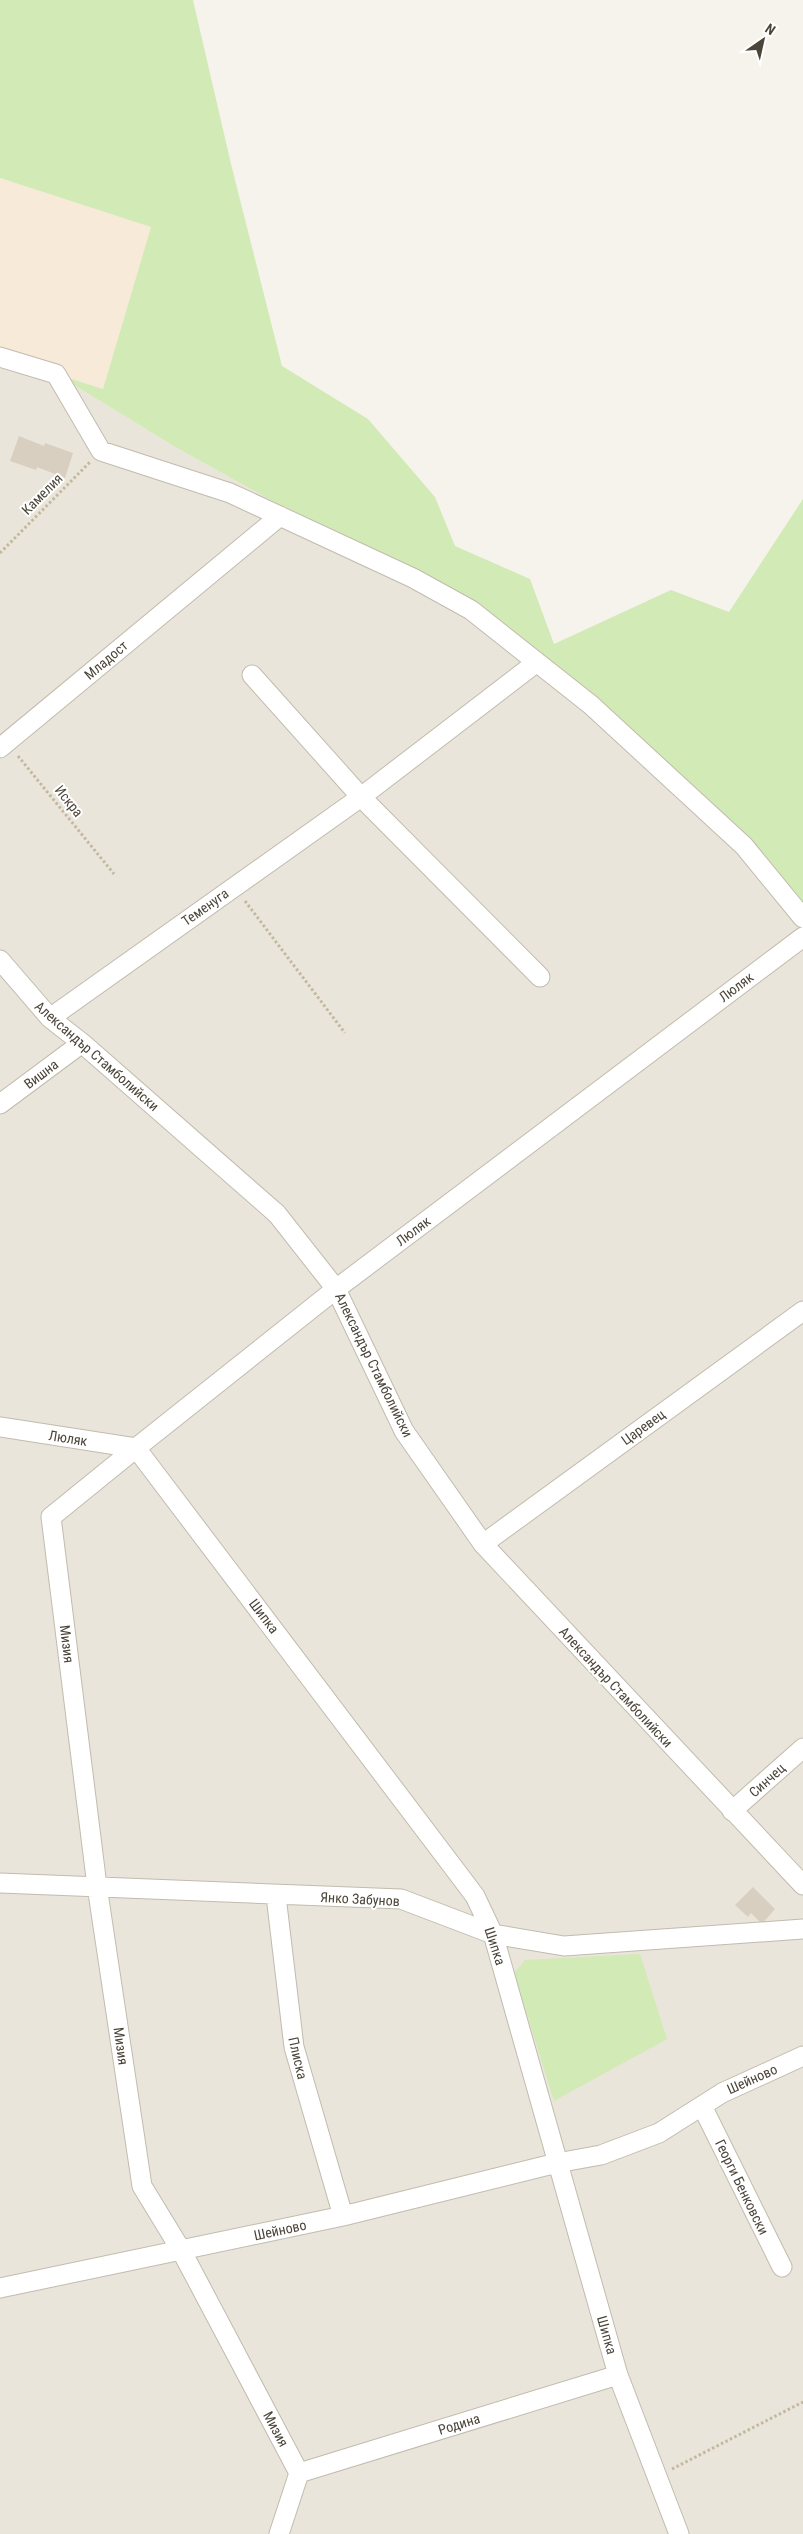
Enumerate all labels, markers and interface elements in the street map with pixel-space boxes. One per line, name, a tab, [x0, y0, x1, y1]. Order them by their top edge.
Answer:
north arrow	[738, 15, 788, 65]
text: N	[762, 20, 778, 38]
street label: Камелия	[18, 470, 66, 518]
street label: Младост	[81, 637, 131, 683]
street label: Искра	[52, 782, 86, 820]
street label: Теменуга	[178, 885, 232, 929]
street label: Люляк	[716, 969, 757, 1005]
street label: Александър Стамболийски	[32, 998, 162, 1114]
street label: Вишна	[21, 1056, 61, 1092]
street label: Люляк	[393, 1213, 434, 1249]
street label: Александър Стамболийски	[332, 1290, 416, 1440]
street label: Царевец	[618, 1406, 668, 1448]
street label: Люляк	[47, 1427, 89, 1449]
street label: Шипка	[246, 1596, 282, 1636]
street label: Александър Стамболийски	[556, 1623, 676, 1751]
street label: Мизия	[57, 1624, 77, 1664]
street label: Синчец	[746, 1760, 788, 1800]
street label: Янко Забунов	[320, 1889, 400, 1909]
street label: Шипка	[481, 1925, 509, 1967]
street label: Мизия	[110, 2026, 132, 2066]
street label: Плиска	[285, 2035, 311, 2081]
street label: Шейново	[724, 2061, 780, 2097]
street label: Георги Бенковски	[712, 2137, 772, 2237]
street label: Шейново	[252, 2217, 308, 2243]
street label: Шипка	[594, 2314, 620, 2356]
street label: Мизия	[260, 2409, 292, 2449]
street label: Родина	[436, 2410, 482, 2438]

